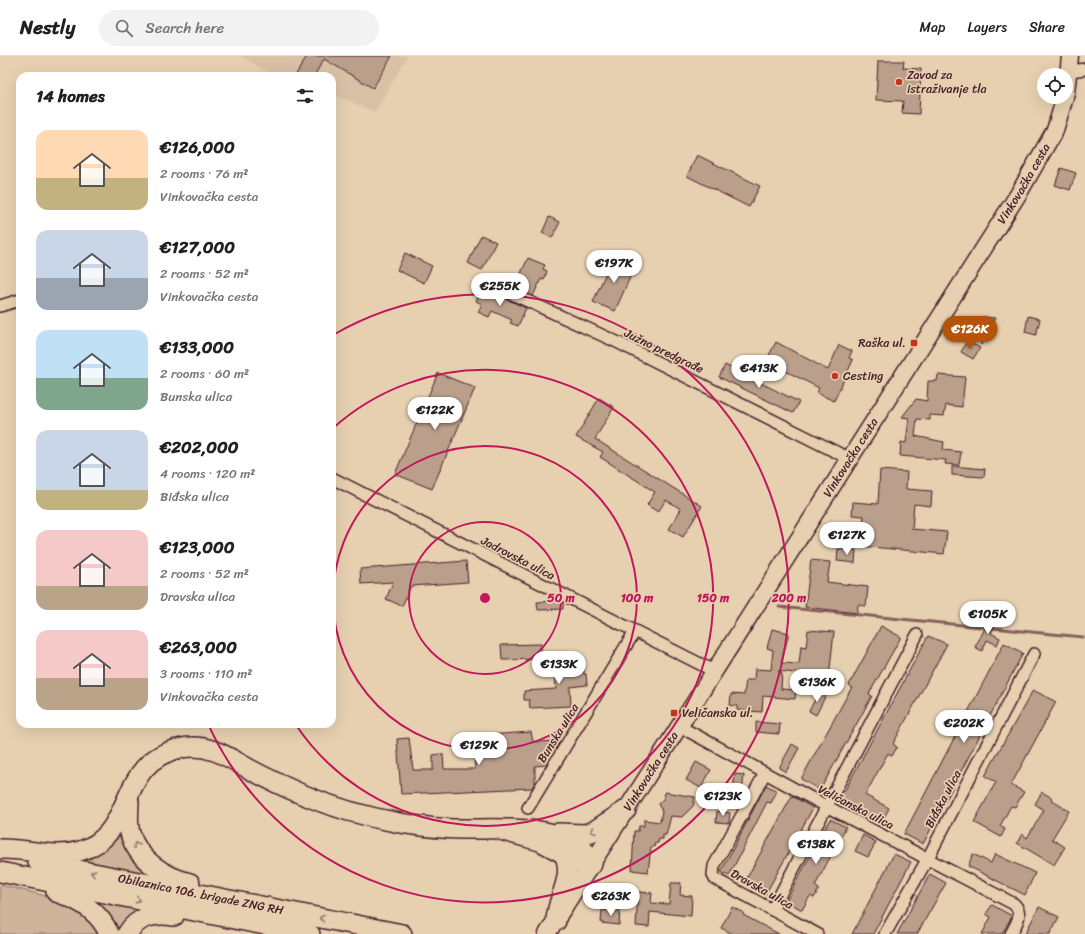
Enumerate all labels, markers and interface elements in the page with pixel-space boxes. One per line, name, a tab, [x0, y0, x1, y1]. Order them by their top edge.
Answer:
search box	[99, 10, 379, 46]
text: Nestly	[20, 11, 75, 44]
text: Search here	[145, 15, 224, 41]
text: Map	[920, 15, 945, 40]
text: Layers	[967, 15, 1007, 40]
text: Share	[1029, 15, 1065, 40]
icon: search	[113, 17, 135, 39]
place label: Zavod za istraživanje tla	[907, 64, 987, 100]
map controls	[1037, 68, 1073, 104]
button: locate	[1037, 68, 1073, 104]
marker: Zavod za istraživanje tla	[894, 77, 904, 87]
text: 14 homes	[36, 81, 105, 111]
icon: filters	[294, 85, 316, 107]
text: €126,000	[160, 132, 235, 162]
street label: Vinkovačka cesta	[991, 139, 1056, 228]
icon: home	[68, 146, 116, 194]
text: 2 rooms · 76 m²	[160, 162, 248, 185]
text: Vinkovačka cesta	[160, 185, 258, 208]
text: €127,000	[160, 232, 235, 262]
icon: home	[68, 246, 116, 294]
pin: €197K	[586, 250, 642, 284]
text: €197K	[595, 251, 633, 274]
text: 2 rooms · 52 m²	[160, 262, 249, 285]
pin: €255K	[472, 273, 528, 307]
text: €255K	[480, 274, 520, 297]
text: Vinkovačka cesta	[160, 285, 258, 308]
pin: €126K	[942, 316, 998, 350]
text: €126K	[952, 317, 989, 340]
street label: Južno predgrađe	[619, 322, 708, 380]
text: €133,000	[160, 332, 234, 362]
place label: Raška ul.	[858, 332, 906, 354]
marker: Raška ul.	[909, 338, 919, 348]
icon: home	[68, 346, 116, 394]
pin: €413K	[731, 355, 787, 389]
text: €413K	[740, 356, 778, 379]
text: 2 rooms · 60 m²	[160, 362, 249, 385]
place label: Cesting	[843, 365, 883, 387]
marker: Cesting	[830, 371, 840, 381]
text: Bunska ulica	[160, 385, 232, 408]
pin: €122K	[407, 397, 463, 431]
text: €122K	[416, 398, 454, 421]
street label: Vinkovačka cesta	[817, 413, 884, 502]
text: €202,000	[160, 432, 238, 462]
icon: home	[68, 446, 116, 494]
text: 4 rooms · 120 m²	[160, 462, 255, 485]
text: Biđska ulica	[160, 485, 229, 508]
pin: €127K	[819, 522, 875, 556]
text: €127K	[828, 523, 866, 546]
street label: Jadrovska ulica	[476, 529, 559, 586]
text: €123,000	[160, 532, 235, 562]
icon: home	[68, 546, 116, 594]
text: 2 rooms · 52 m²	[160, 562, 249, 585]
text: Dravska ulica	[160, 585, 235, 608]
text: 50 m	[547, 587, 575, 609]
text: 100 m	[621, 587, 654, 609]
text: 150 m	[697, 587, 730, 609]
text: 200 m	[771, 587, 807, 609]
centre of rings	[478, 591, 492, 605]
pin: €105K	[960, 601, 1016, 635]
text: €105K	[969, 602, 1007, 625]
text: €263,000	[160, 632, 237, 662]
icon: home	[68, 646, 116, 694]
pin: €133K	[531, 651, 587, 685]
text: €133K	[541, 652, 577, 675]
text: 3 rooms · 110 m²	[160, 662, 252, 685]
pin: €136K	[789, 669, 845, 703]
text: €136K	[799, 670, 835, 693]
text: Vinkovačka cesta	[160, 685, 258, 708]
street label: Bunska ulica	[531, 698, 586, 767]
place label: Veličanska ul.	[682, 702, 753, 724]
marker: Veličanska ul.	[669, 708, 679, 718]
pin: €202K	[936, 710, 992, 744]
text: €202K	[944, 711, 984, 734]
street label: Vinkovačka cesta	[617, 727, 684, 815]
pin: €129K	[451, 732, 507, 766]
text: €129K	[460, 733, 498, 756]
street label: Biđska ulica	[918, 765, 968, 832]
street label: Veličanska ulica	[814, 778, 898, 836]
pin: €123K	[695, 783, 751, 817]
text: €123K	[705, 784, 741, 807]
one-way arrow	[589, 826, 596, 834]
pin: €138K	[788, 831, 844, 865]
text: €138K	[797, 832, 835, 855]
one-way arrow	[134, 842, 141, 849]
street label: Dravska ulica	[726, 863, 798, 916]
street label: Obilaznica 106. brigade ZNG RH	[116, 867, 286, 921]
one-way arrow	[90, 870, 96, 878]
pin: €263K	[583, 883, 639, 917]
text: €263K	[592, 884, 630, 907]
one-way arrow	[134, 895, 141, 903]
one-way arrow	[319, 915, 325, 923]

